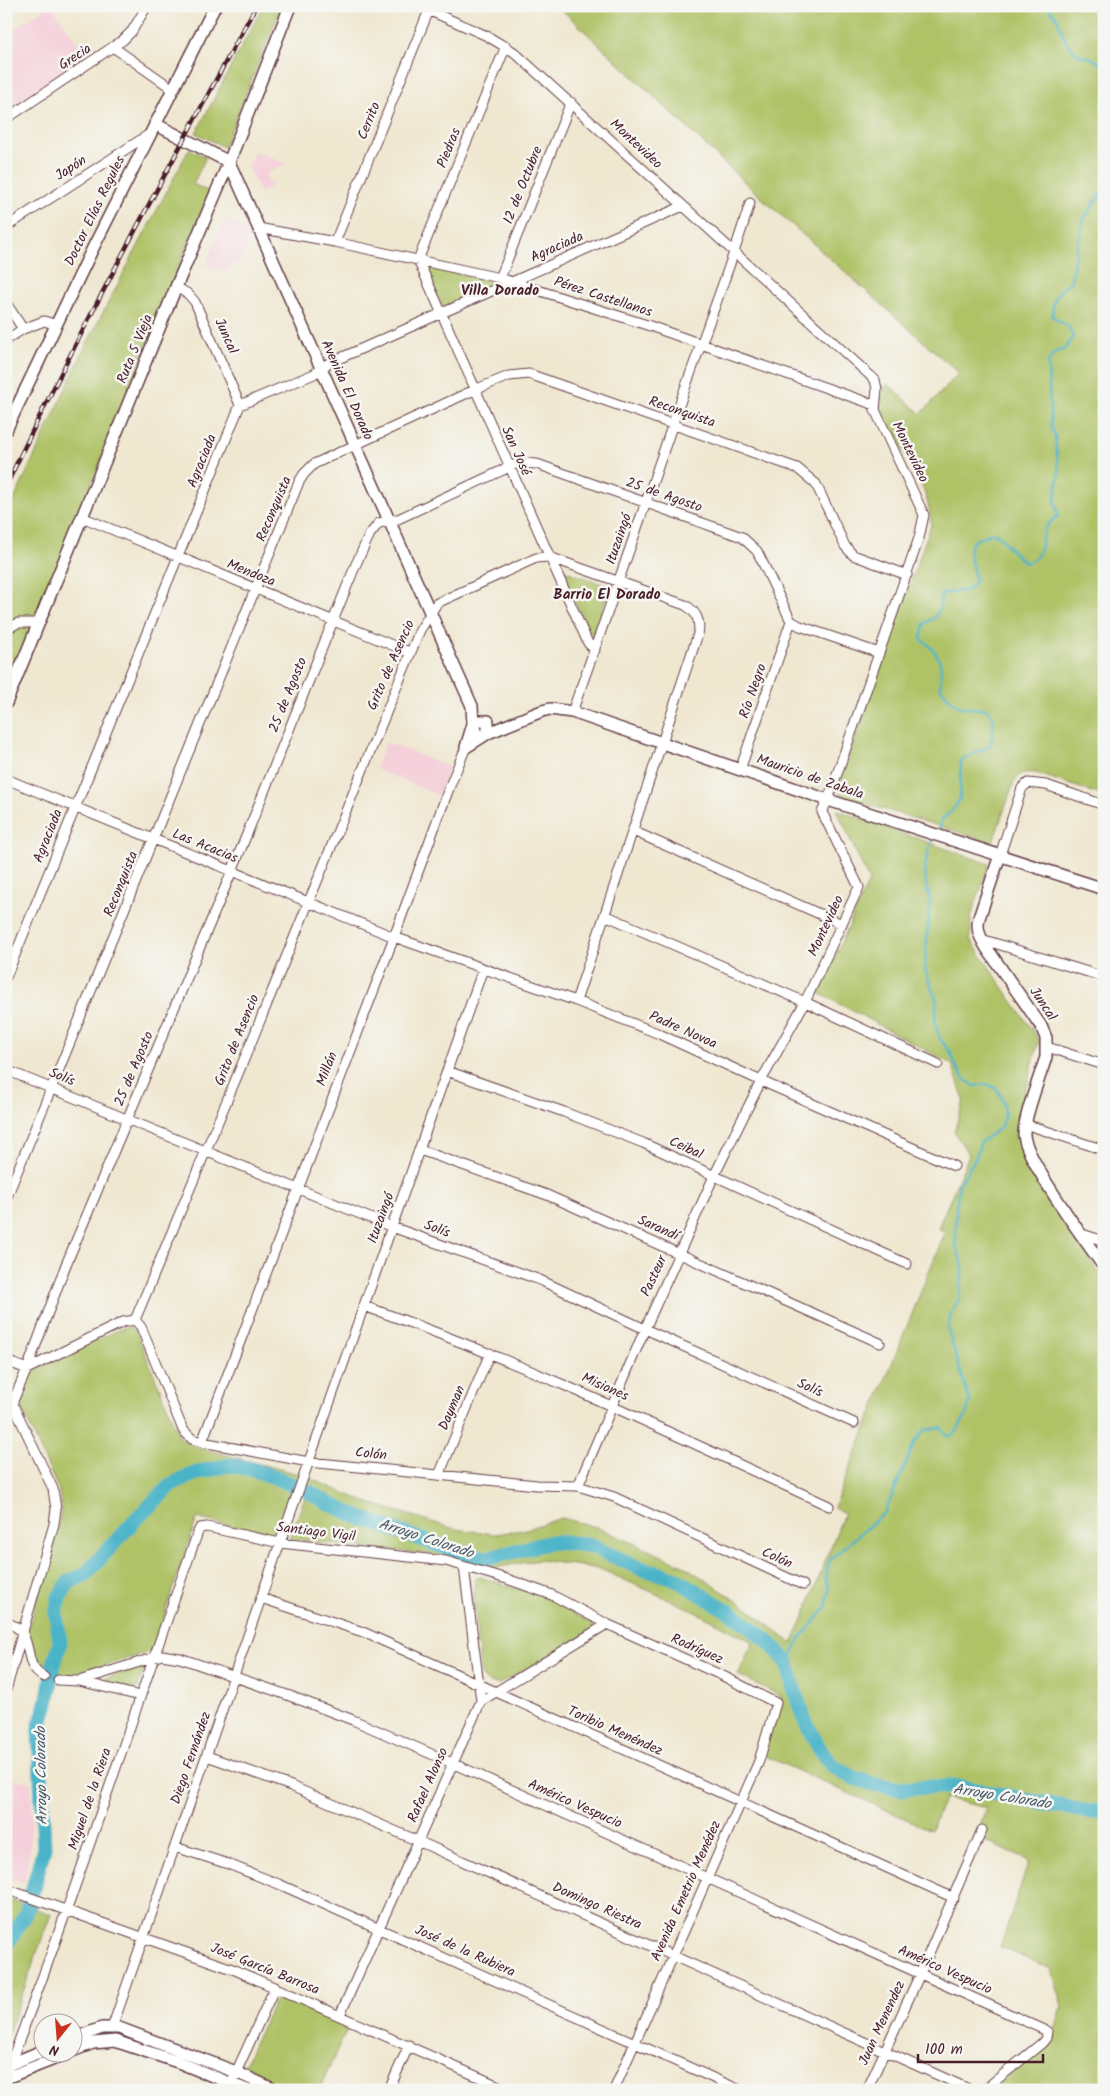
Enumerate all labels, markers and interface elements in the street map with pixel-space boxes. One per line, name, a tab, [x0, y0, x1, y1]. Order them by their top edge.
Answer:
street label: Grecia	[54, 38, 96, 76]
street label: Cerrito	[351, 99, 387, 143]
street label: Montevideo	[605, 114, 667, 174]
street label: Piedras	[431, 125, 467, 171]
street label: 12 de Octubre	[497, 142, 549, 227]
street label: Japón	[51, 150, 91, 186]
street label: Doctor Elías Regules	[59, 152, 131, 270]
street label: Agraciada	[527, 226, 587, 268]
street label: Pérez Castellanos	[551, 271, 655, 323]
district label: Villa Dorado	[461, 279, 539, 303]
street label: Ruta 5 Vieja	[111, 311, 159, 387]
street label: Juncal	[208, 315, 244, 358]
street label: Avenida El Dorado	[315, 336, 379, 444]
street label: Reconquista	[646, 390, 718, 434]
street label: Montevideo	[886, 418, 934, 486]
street label: San José	[495, 423, 537, 480]
street label: Agraciada	[181, 431, 223, 491]
street label: 25 de Agosto	[623, 472, 705, 518]
street label: Reconquista	[250, 473, 298, 545]
street label: Ituzaingó	[600, 510, 638, 568]
street label: Mendoza	[223, 553, 279, 593]
district label: Barrio El Dorado	[553, 583, 661, 607]
street label: Grito de Asencio	[361, 616, 421, 714]
street label: 25 de Agosto	[263, 654, 313, 736]
street label: Río Negro	[733, 661, 773, 721]
street label: Mauricio de Zabala	[754, 748, 866, 806]
street label: Agraciada	[27, 806, 69, 866]
street label: Las Acacias	[169, 823, 241, 869]
street label: Reconquista	[98, 848, 144, 920]
street label: Montevideo	[802, 892, 850, 960]
street label: Juncal	[1024, 983, 1063, 1026]
street label: Grito de Asencio	[209, 991, 265, 1089]
street label: Padre Novoa	[645, 1005, 721, 1055]
street label: 25 de Agosto	[108, 1028, 160, 1110]
street label: Millán	[310, 1049, 344, 1089]
street label: Solís	[46, 1062, 78, 1092]
street label: Ceibal	[665, 1131, 707, 1166]
street label: Ituzaingó	[362, 1189, 401, 1247]
street label: Sarandí	[634, 1209, 685, 1248]
street label: Solís	[421, 1214, 453, 1244]
street label: Pasteur	[635, 1251, 674, 1300]
street label: Misiones	[578, 1367, 632, 1407]
street label: Solís	[793, 1373, 827, 1403]
street label: Dayman	[433, 1382, 471, 1434]
street label: Colón	[354, 1441, 388, 1467]
water label: Arroyo Colorado	[376, 1512, 478, 1566]
street label: Santiago Vigil	[275, 1516, 357, 1548]
street label: Colón	[758, 1541, 796, 1575]
street label: Rodríguez	[667, 1628, 727, 1670]
street label: Toribio Menéndez	[564, 1700, 666, 1762]
street label: Diego Fernández	[165, 1709, 217, 1807]
water label: Arroyo Colorado	[29, 1725, 55, 1825]
street label: Rafael Alonso	[402, 1744, 454, 1826]
street label: Miguel de la Riera	[62, 1745, 118, 1853]
street label: Américo Vespucio	[524, 1773, 626, 1835]
water label: Arroyo Colorado	[952, 1777, 1054, 1817]
street label: Avenida Emetrio Menédez	[645, 1817, 727, 1965]
street label: Domingo Riestra	[549, 1876, 645, 1936]
street label: José de la Rubiera	[411, 1919, 519, 1983]
street label: José García Barrosa	[207, 1937, 323, 2001]
street label: Américo Vespucio	[894, 1939, 996, 2001]
street label: Juan Menendez	[853, 1977, 911, 2069]
north arrow	[32, 2014, 82, 2064]
scale bar	[918, 2031, 1042, 2063]
text: N	[47, 2038, 62, 2061]
text: 100 m	[925, 2038, 963, 2062]

